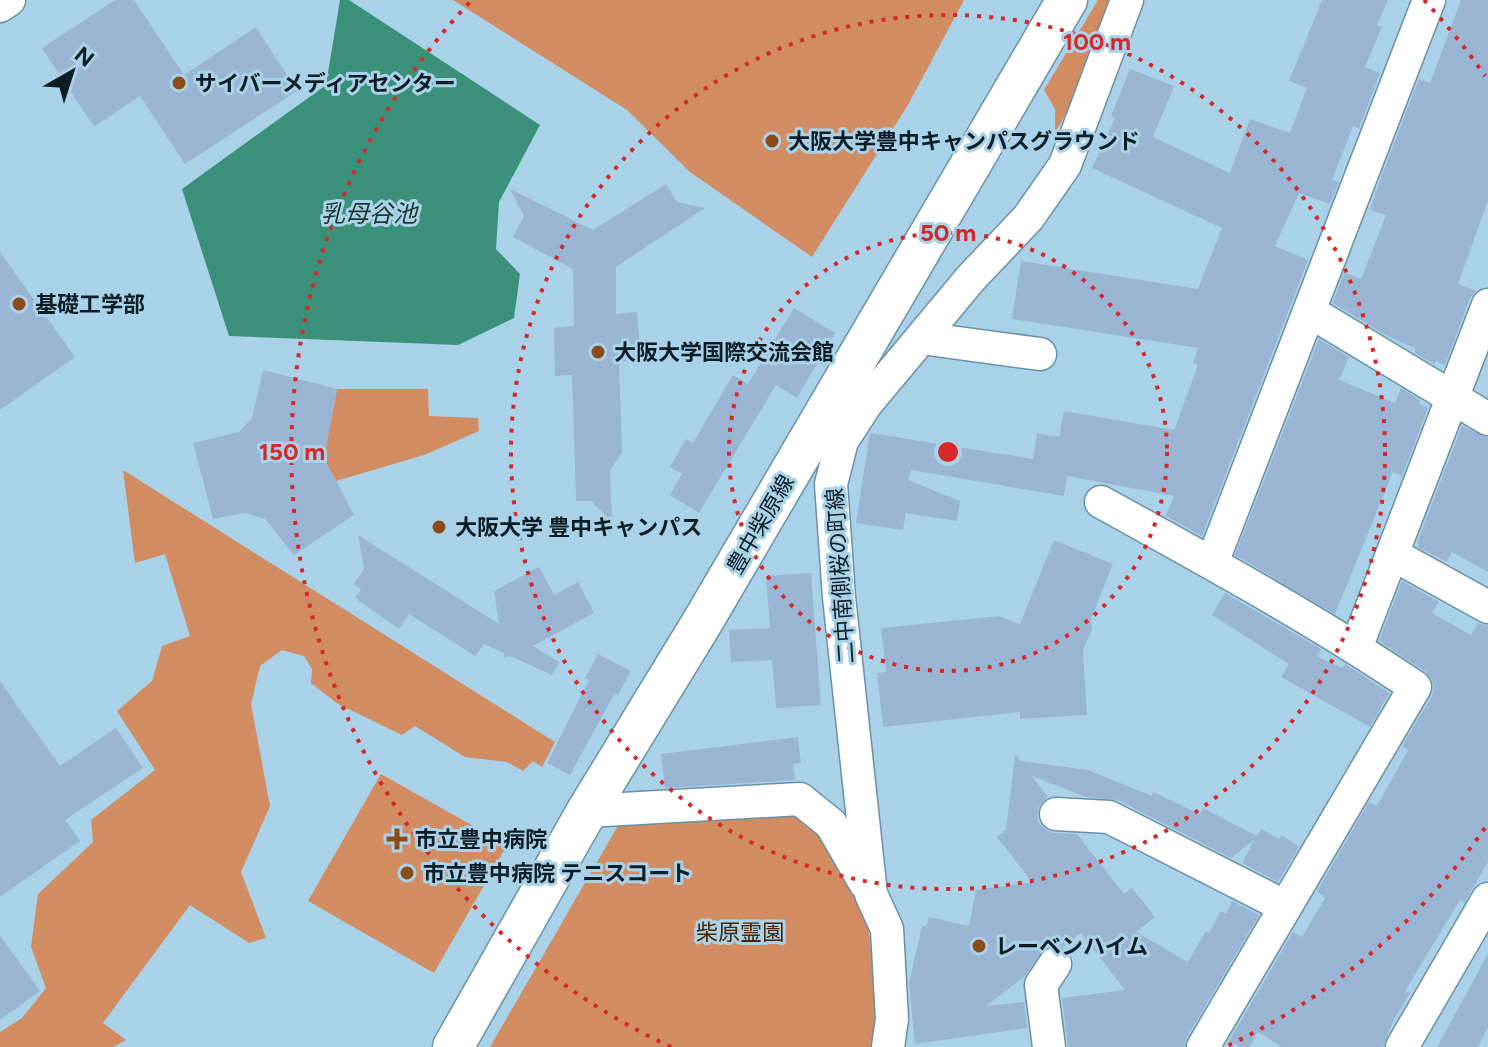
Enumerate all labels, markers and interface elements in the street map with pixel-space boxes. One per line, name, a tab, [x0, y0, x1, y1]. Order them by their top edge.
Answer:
text: 100 m	[1063, 27, 1131, 56]
north arrow	[32, 32, 112, 112]
text: N	[69, 41, 99, 73]
place label: サイバーメディアセンター	[195, 70, 456, 97]
marker: サイバーメディアセンター	[170, 74, 188, 92]
place label: 大阪大学豊中キャンパスグラウンド	[788, 128, 1140, 155]
marker: 大阪大学豊中キャンパスグラウンド	[763, 132, 781, 150]
water label: 乳母谷池	[321, 199, 419, 228]
text: 50 m	[920, 218, 976, 247]
place label: 基礎工学部	[35, 291, 145, 318]
marker: 基礎工学部	[10, 295, 28, 313]
place label: 大阪大学国際交流会館	[614, 339, 834, 366]
marker: 大阪大学国際交流会館	[589, 343, 607, 361]
text: 150 m	[259, 437, 325, 466]
centre of rings	[934, 438, 962, 466]
street label: 豊中柴原線	[721, 470, 800, 579]
street label: 二中南側桜の町線	[821, 487, 860, 665]
place label: 大阪大学 豊中キャンパス	[455, 514, 702, 541]
marker: 大阪大学 豊中キャンパス	[430, 518, 448, 536]
place label: 市立豊中病院	[415, 826, 547, 853]
marker: 市立豊中病院	[386, 828, 408, 850]
place label: 市立豊中病院 テニスコート	[423, 860, 692, 887]
marker: 市立豊中病院 テニスコート	[398, 864, 416, 882]
park label: 柴原霊園	[696, 919, 784, 946]
place label: レーベンハイム	[995, 933, 1148, 960]
marker: レーベンハイム	[970, 937, 988, 955]

